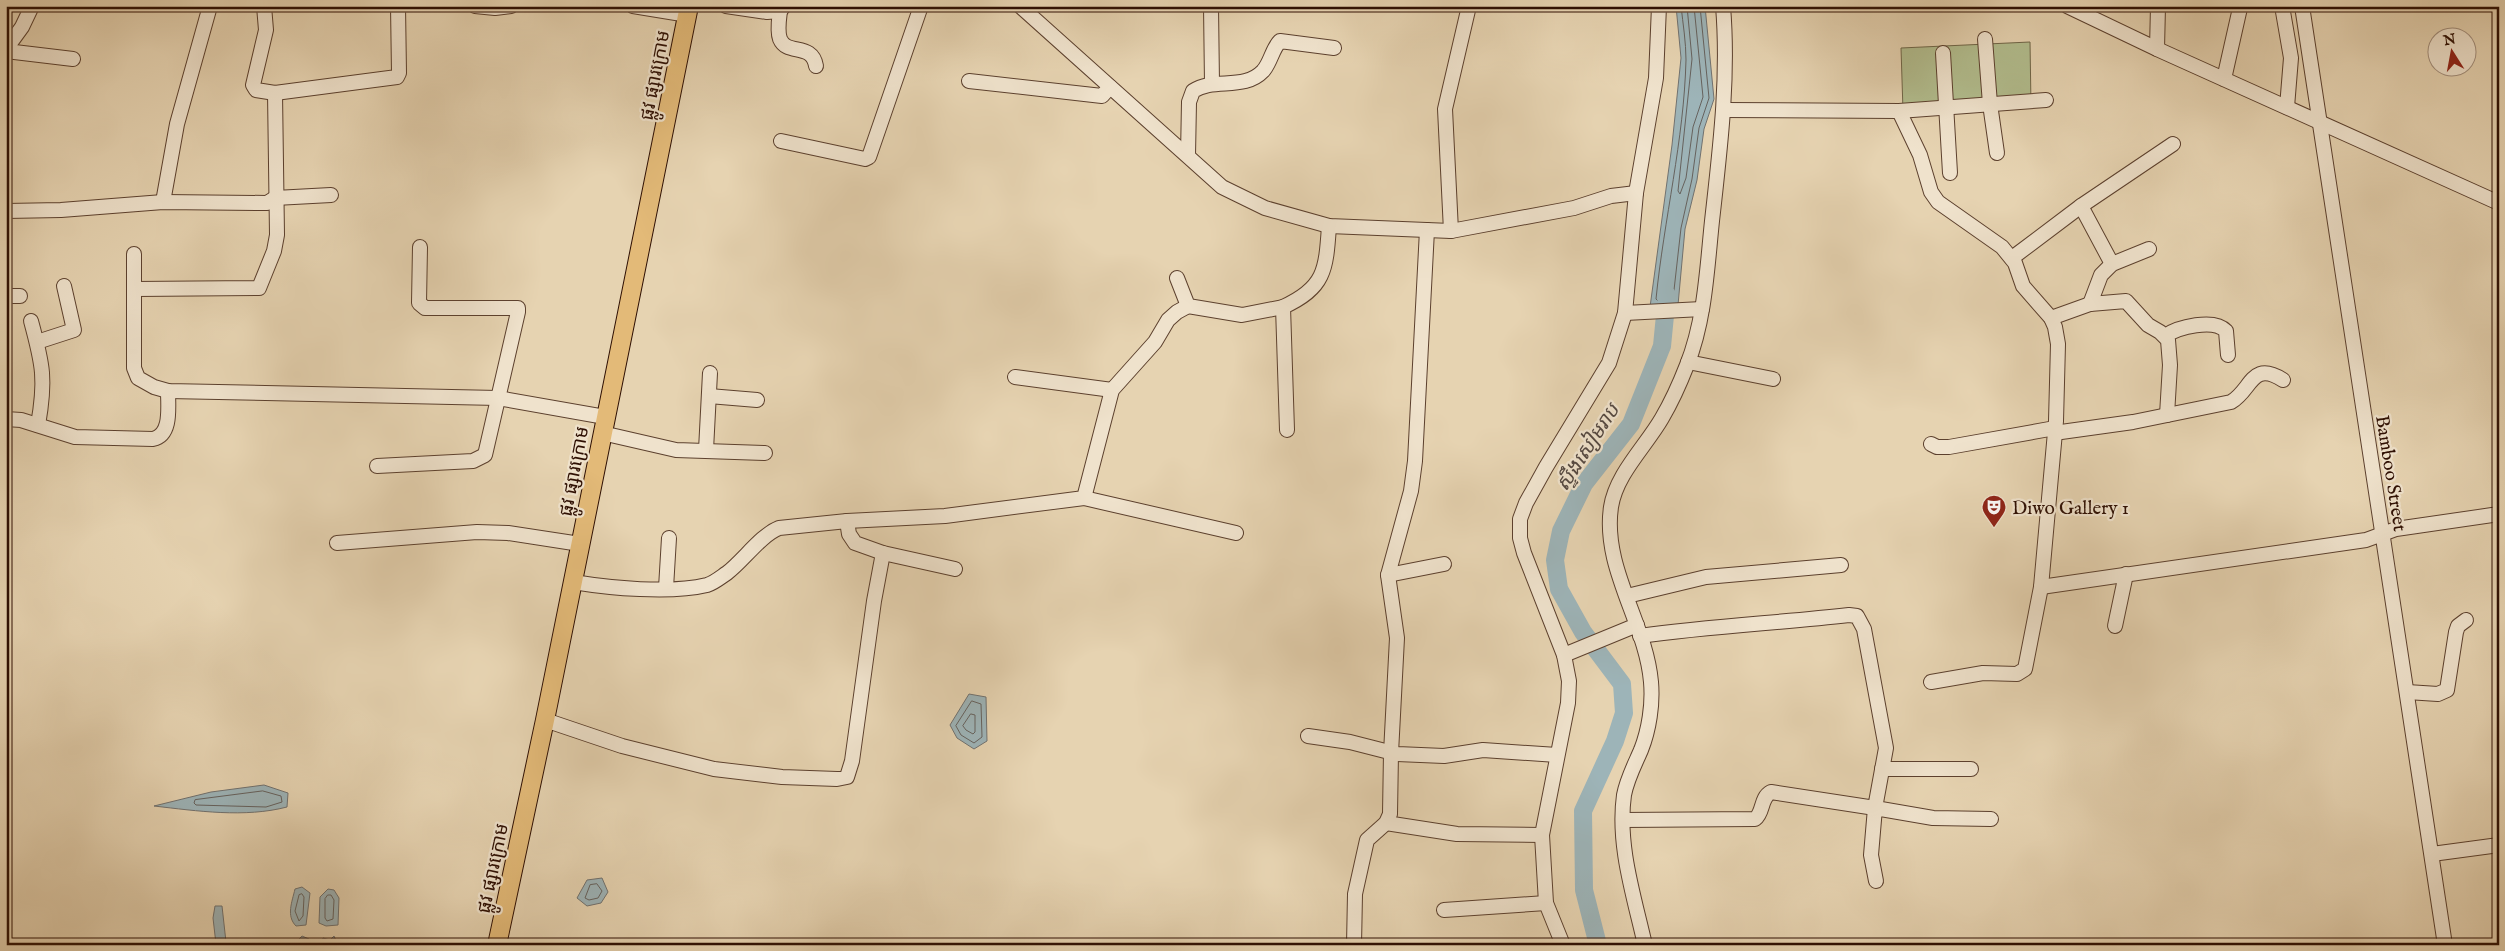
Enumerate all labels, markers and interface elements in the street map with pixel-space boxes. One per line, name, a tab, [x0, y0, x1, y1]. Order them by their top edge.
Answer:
street label: ផ្លូវ ផ្សារក្រោម	[635, 28, 680, 123]
north arrow	[2428, 28, 2478, 78]
text: N	[2441, 30, 2457, 50]
water label: ស្ទឹងសៀមរាប	[1549, 396, 1627, 496]
street label: Bamboo Street	[2369, 413, 2411, 534]
street label: ផ្លូវ ផ្សារក្រោម	[554, 424, 599, 519]
theatre icon: Diwo Gallery 1	[1981, 494, 2007, 528]
place label: Diwo Gallery 1	[2012, 497, 2129, 521]
street label: ផ្លូវ ផ្សារក្រោម	[473, 821, 519, 916]

